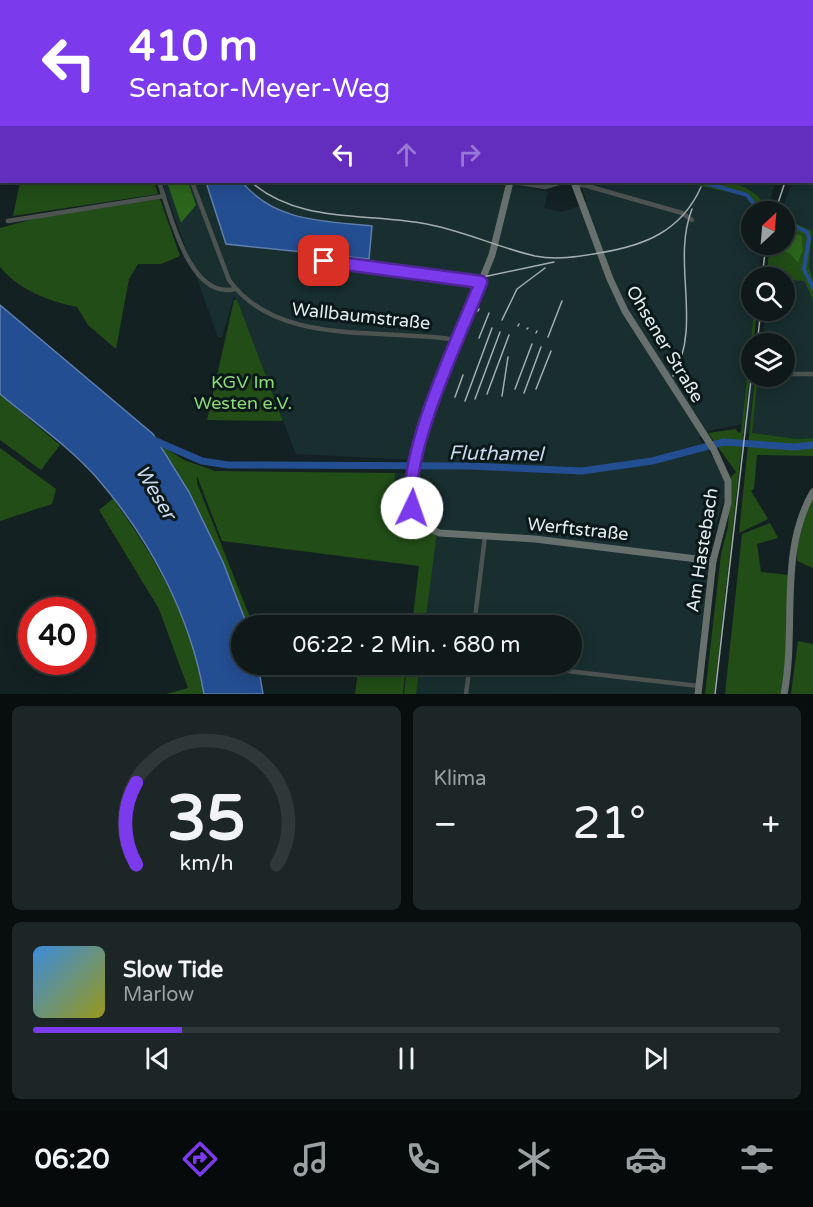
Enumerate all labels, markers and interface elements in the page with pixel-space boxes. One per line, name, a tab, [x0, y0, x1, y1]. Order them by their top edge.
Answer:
text: 410 m	[129, 21, 258, 72]
icon: left	[30, 24, 108, 102]
text: Senator-Meyer-Weg	[129, 72, 390, 105]
icon: left	[327, 138, 360, 171]
icon: ahead	[390, 138, 423, 171]
icon: right	[453, 138, 486, 171]
north arrow	[741, 201, 795, 255]
map controls	[741, 201, 795, 387]
pin	[298, 235, 349, 286]
icon: arrive	[307, 244, 340, 277]
button: search	[741, 267, 795, 321]
street label: Ohsener Straße	[621, 281, 709, 407]
street label: Wallbaumstraße	[291, 298, 431, 334]
button: layers	[741, 333, 795, 387]
park label: KGV Im Westen e.V.	[194, 371, 292, 414]
water label: Fluthamel	[448, 441, 546, 467]
water label: Weser	[130, 461, 182, 526]
position arrow	[380, 476, 444, 540]
street label: Am Hastebach	[681, 486, 723, 614]
street label: Werftstraße	[526, 513, 630, 545]
speed limit sign: 40	[18, 597, 96, 675]
text: 06:22 · 2 Min. · 680 m	[293, 632, 520, 658]
text: Klima	[434, 767, 486, 791]
text: 35	[167, 782, 245, 857]
text: 21°	[572, 797, 646, 851]
text: −	[434, 805, 457, 844]
text: +	[761, 805, 780, 844]
text: km/h	[179, 850, 233, 876]
text: Slow Tide	[123, 957, 223, 983]
text: Marlow	[123, 983, 194, 1007]
icon: previous	[141, 1042, 174, 1075]
icon: pause	[390, 1042, 423, 1075]
icon: next	[639, 1042, 672, 1075]
icon: directions	[179, 1138, 221, 1180]
icon: music	[290, 1138, 332, 1180]
icon: phone	[402, 1138, 444, 1180]
icon: climate	[513, 1138, 555, 1180]
icon: car	[625, 1138, 667, 1180]
icon: filters	[736, 1138, 778, 1180]
text: 06:20	[35, 1143, 110, 1176]

